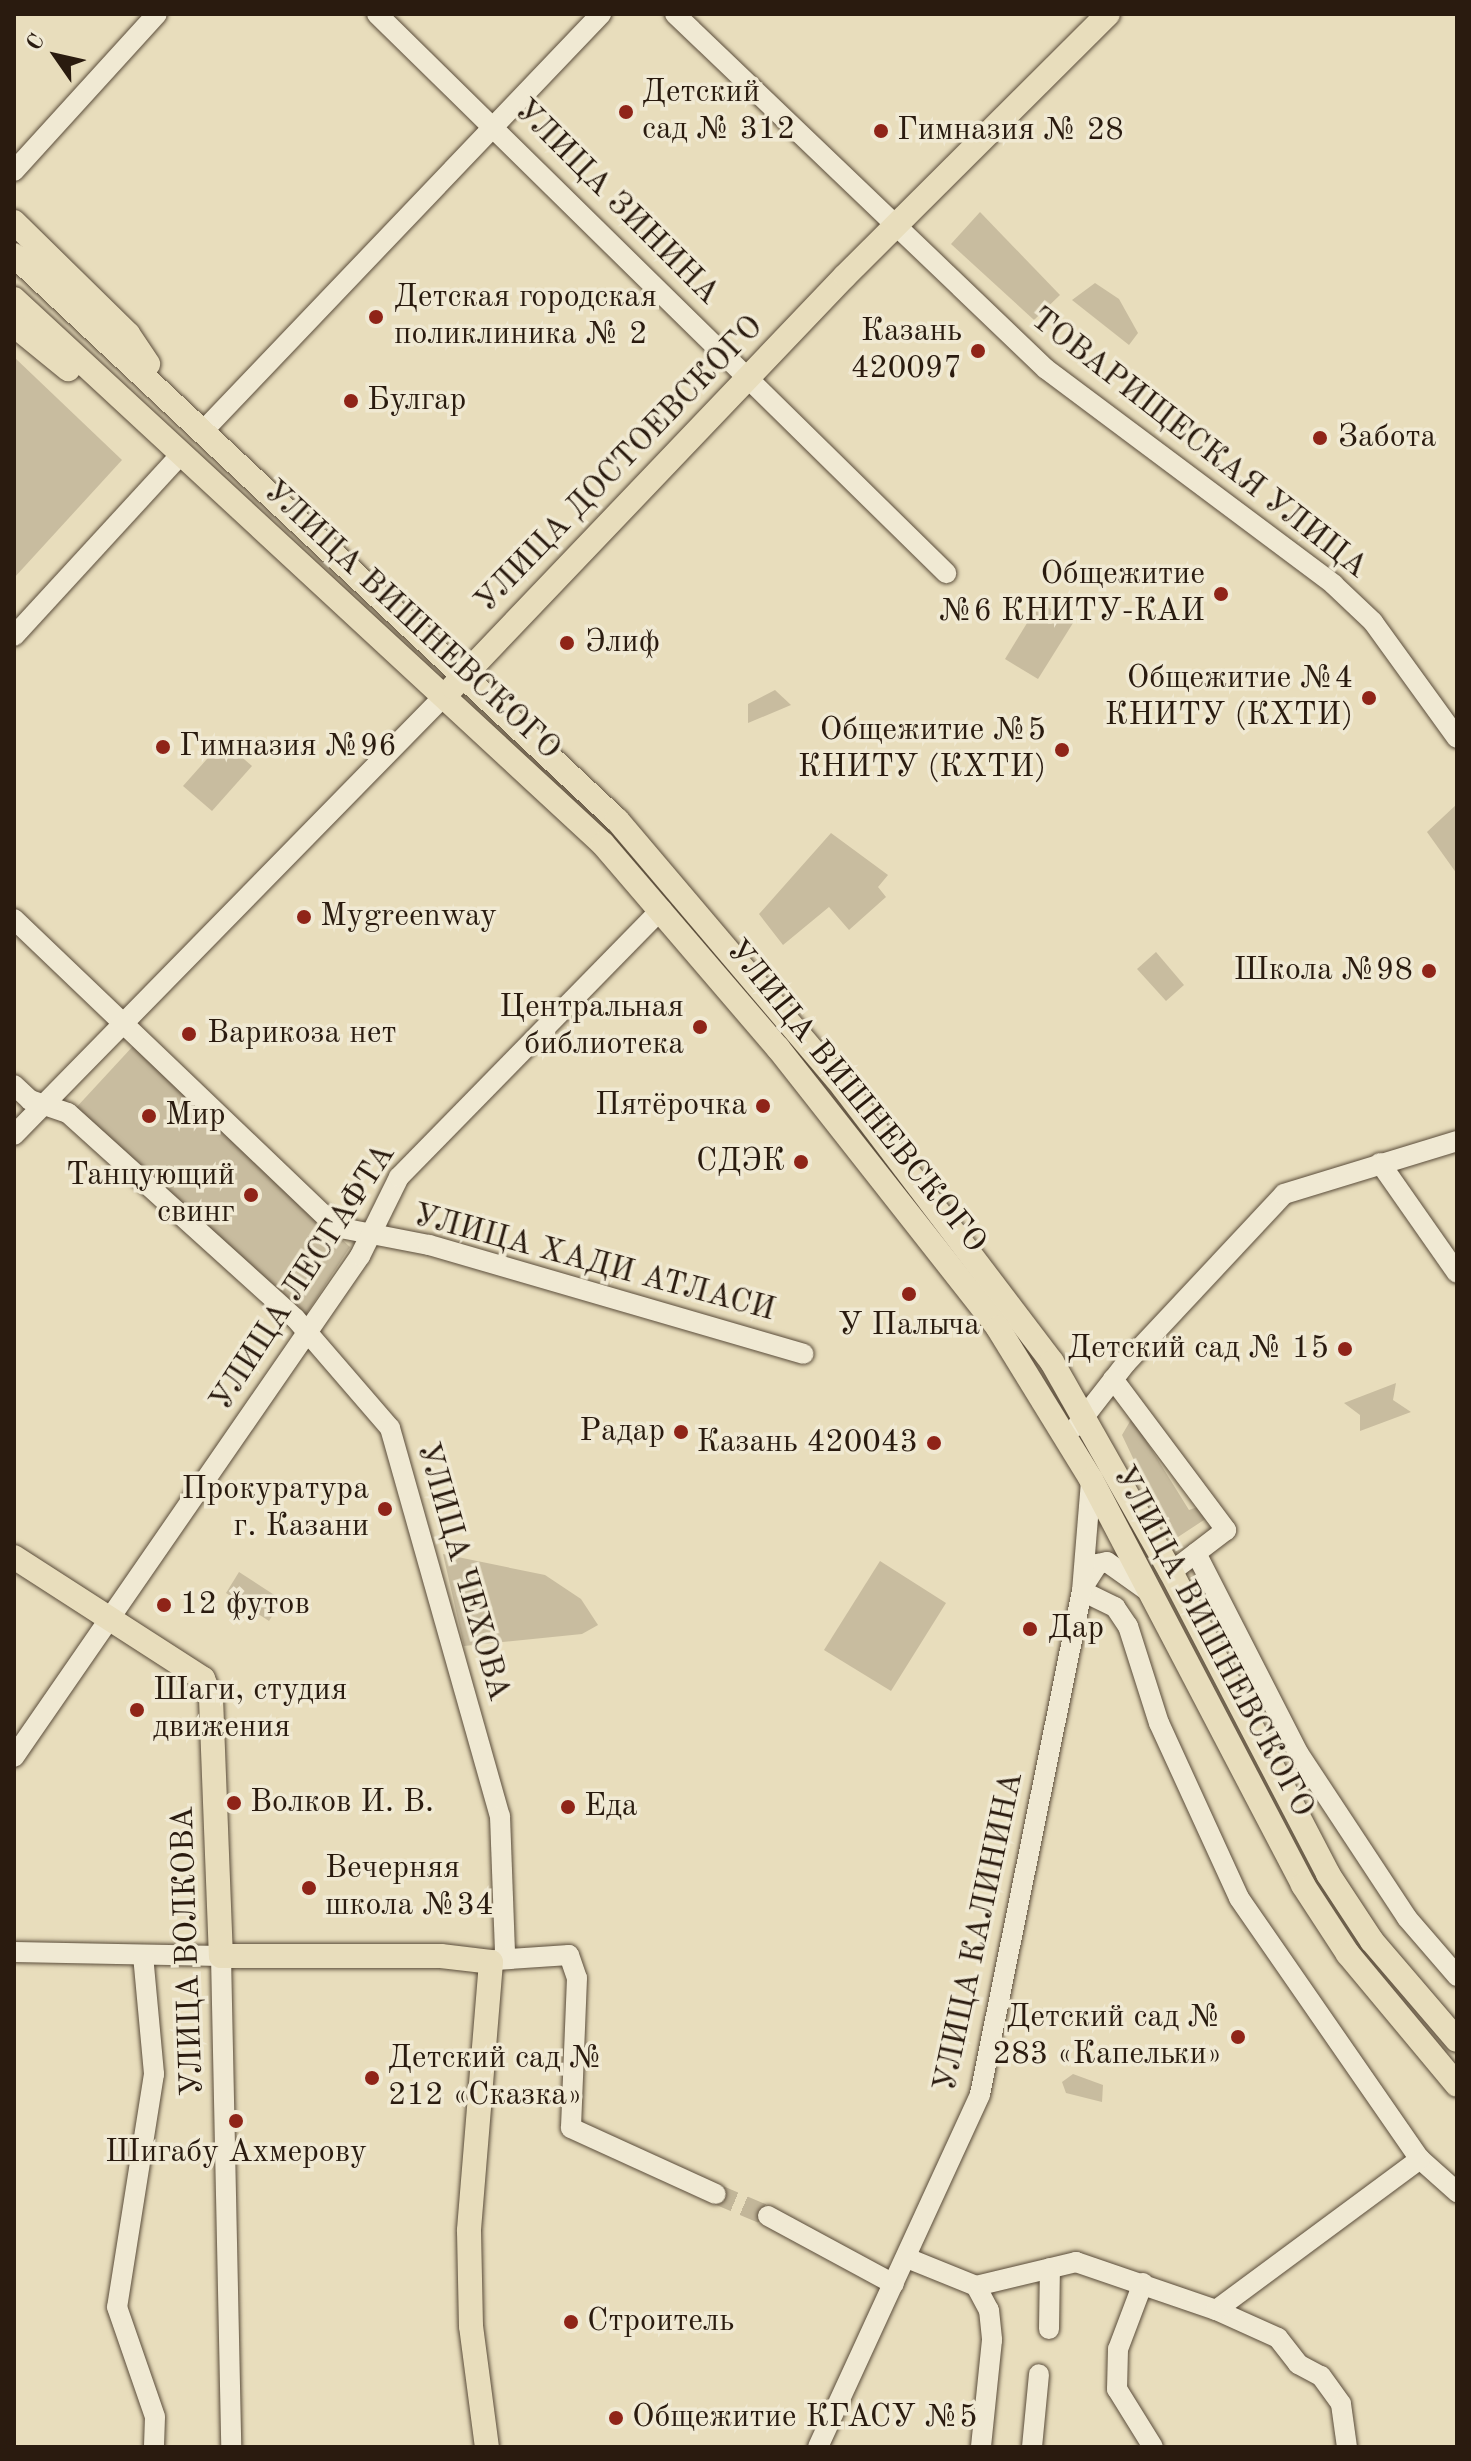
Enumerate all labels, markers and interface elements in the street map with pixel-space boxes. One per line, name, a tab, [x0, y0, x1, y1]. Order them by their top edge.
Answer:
north arrow	[16, 16, 96, 96]
text: С	[23, 30, 49, 55]
place label: Детский сад № 312	[642, 75, 795, 150]
street label: УЛИЦА ЗИНИНА	[505, 92, 727, 314]
marker: Детский сад № 312	[617, 103, 635, 121]
place label: Гимназия № 28	[897, 112, 1124, 150]
marker: Гимназия № 28	[872, 122, 890, 140]
place label: Детская городская поликлиника № 2	[394, 280, 657, 355]
street label: ТОВАРИЩЕСКАЯ УЛИЦА	[1022, 300, 1374, 588]
marker: Детская городская поликлиника № 2	[365, 306, 387, 328]
street label: УЛИЦА ДОСТОЕВСКОГО	[468, 309, 772, 621]
place label: Казань 420097	[851, 314, 962, 389]
marker: Казань 420097	[969, 342, 987, 360]
place label: Булгар	[367, 382, 466, 420]
marker: Булгар	[342, 392, 360, 410]
place label: Забота	[1338, 419, 1436, 457]
marker: Забота	[1309, 427, 1331, 449]
street label: УЛИЦА ВИШНЕВСКОГО	[255, 473, 567, 769]
place label: Общежитие №6 КНИТУ-КАИ	[939, 557, 1205, 632]
marker: Общежитие №6 КНИТУ-КАИ	[1212, 585, 1230, 603]
place label: Элиф	[585, 624, 660, 662]
marker: Элиф	[556, 632, 578, 654]
place label: Общежитие №4 КНИТУ (КХТИ)	[1105, 661, 1353, 736]
marker: Общежитие №4 КНИТУ (КХТИ)	[1360, 689, 1378, 707]
place label: Общежитие №5 КНИТУ (КХТИ)	[798, 713, 1046, 788]
place label: Гимназия №96	[179, 728, 397, 766]
marker: Гимназия №96	[154, 738, 172, 756]
marker: Общежитие №5 КНИТУ (КХТИ)	[1053, 741, 1071, 759]
place label: Mygreenway	[320, 898, 497, 936]
marker: Mygreenway	[295, 908, 313, 926]
street label: УЛИЦА ВИШНЕВСКОГО	[717, 933, 993, 1261]
place label: Школа №98	[1234, 952, 1413, 990]
marker: Школа №98	[1420, 962, 1438, 980]
place label: Центральная библиотека	[499, 990, 684, 1065]
place label: Варикоза нет	[207, 1015, 397, 1053]
marker: Центральная библиотека	[691, 1018, 709, 1036]
marker: Варикоза нет	[178, 1023, 200, 1045]
place label: Пятёрочка	[595, 1087, 747, 1125]
place label: Мир	[165, 1097, 226, 1135]
marker: Пятёрочка	[754, 1097, 772, 1115]
marker: Мир	[140, 1107, 158, 1125]
street label: УЛИЦА ЛЕСГАФТА	[203, 1137, 405, 1419]
place label: СДЭК	[696, 1143, 785, 1181]
marker: СДЭК	[792, 1153, 810, 1171]
place label: Танцующий свинг	[66, 1158, 235, 1233]
marker: Танцующий свинг	[242, 1186, 260, 1204]
street label: УЛИЦА ХАДИ АТЛАСИ	[409, 1197, 779, 1331]
marker: У Палыча	[900, 1285, 918, 1303]
place label: У Палыча	[838, 1307, 980, 1345]
place label: Детский сад № 15	[1067, 1330, 1329, 1368]
marker: Детский сад № 15	[1336, 1340, 1354, 1358]
place label: Радар	[579, 1413, 665, 1451]
marker: Радар	[672, 1423, 690, 1441]
place label: Казань 420043	[696, 1424, 918, 1462]
marker: Казань 420043	[925, 1434, 943, 1452]
street label: УЛИЦА ЧЕХОВА	[407, 1438, 517, 1706]
street label: УЛИЦА ВИШНЕВСКОГО	[1103, 1460, 1321, 1824]
place label: Прокуратура г. Казани	[181, 1472, 369, 1547]
marker: Прокуратура г. Казани	[376, 1500, 394, 1518]
place label: 12 футов	[180, 1586, 310, 1624]
marker: 12 футов	[155, 1596, 173, 1614]
place label: Дар	[1048, 1610, 1104, 1648]
marker: Дар	[1019, 1618, 1041, 1640]
place label: Шаги, студия движения	[153, 1673, 347, 1748]
marker: Шаги, студия движения	[128, 1701, 146, 1719]
street label: УЛИЦА КАЛИНИНА	[927, 1769, 1033, 2095]
place label: Волков И. В.	[250, 1784, 434, 1822]
place label: Еда	[584, 1788, 638, 1826]
marker: Волков И. В.	[225, 1794, 243, 1812]
marker: Еда	[559, 1798, 577, 1816]
street label: УЛИЦА ВОЛКОВА	[165, 1805, 213, 2097]
place label: Вечерняя школа №34	[325, 1851, 494, 1926]
marker: Вечерняя школа №34	[300, 1879, 318, 1897]
place label: Детский сад № 283 «Капельки»	[993, 2000, 1222, 2075]
marker: Детский сад № 283 «Капельки»	[1229, 2028, 1247, 2046]
place label: Детский сад № 212 «Сказка»	[388, 2041, 603, 2116]
marker: Детский сад № 212 «Сказка»	[363, 2069, 381, 2087]
marker: Шигабу Ахмерову	[227, 2112, 245, 2130]
place label: Шигабу Ахмерову	[105, 2134, 367, 2172]
place label: Строитель	[587, 2303, 734, 2341]
marker: Строитель	[562, 2313, 580, 2331]
place label: Общежитие КГАСУ №5	[632, 2399, 978, 2437]
marker: Общежитие КГАСУ №5	[607, 2409, 625, 2427]

